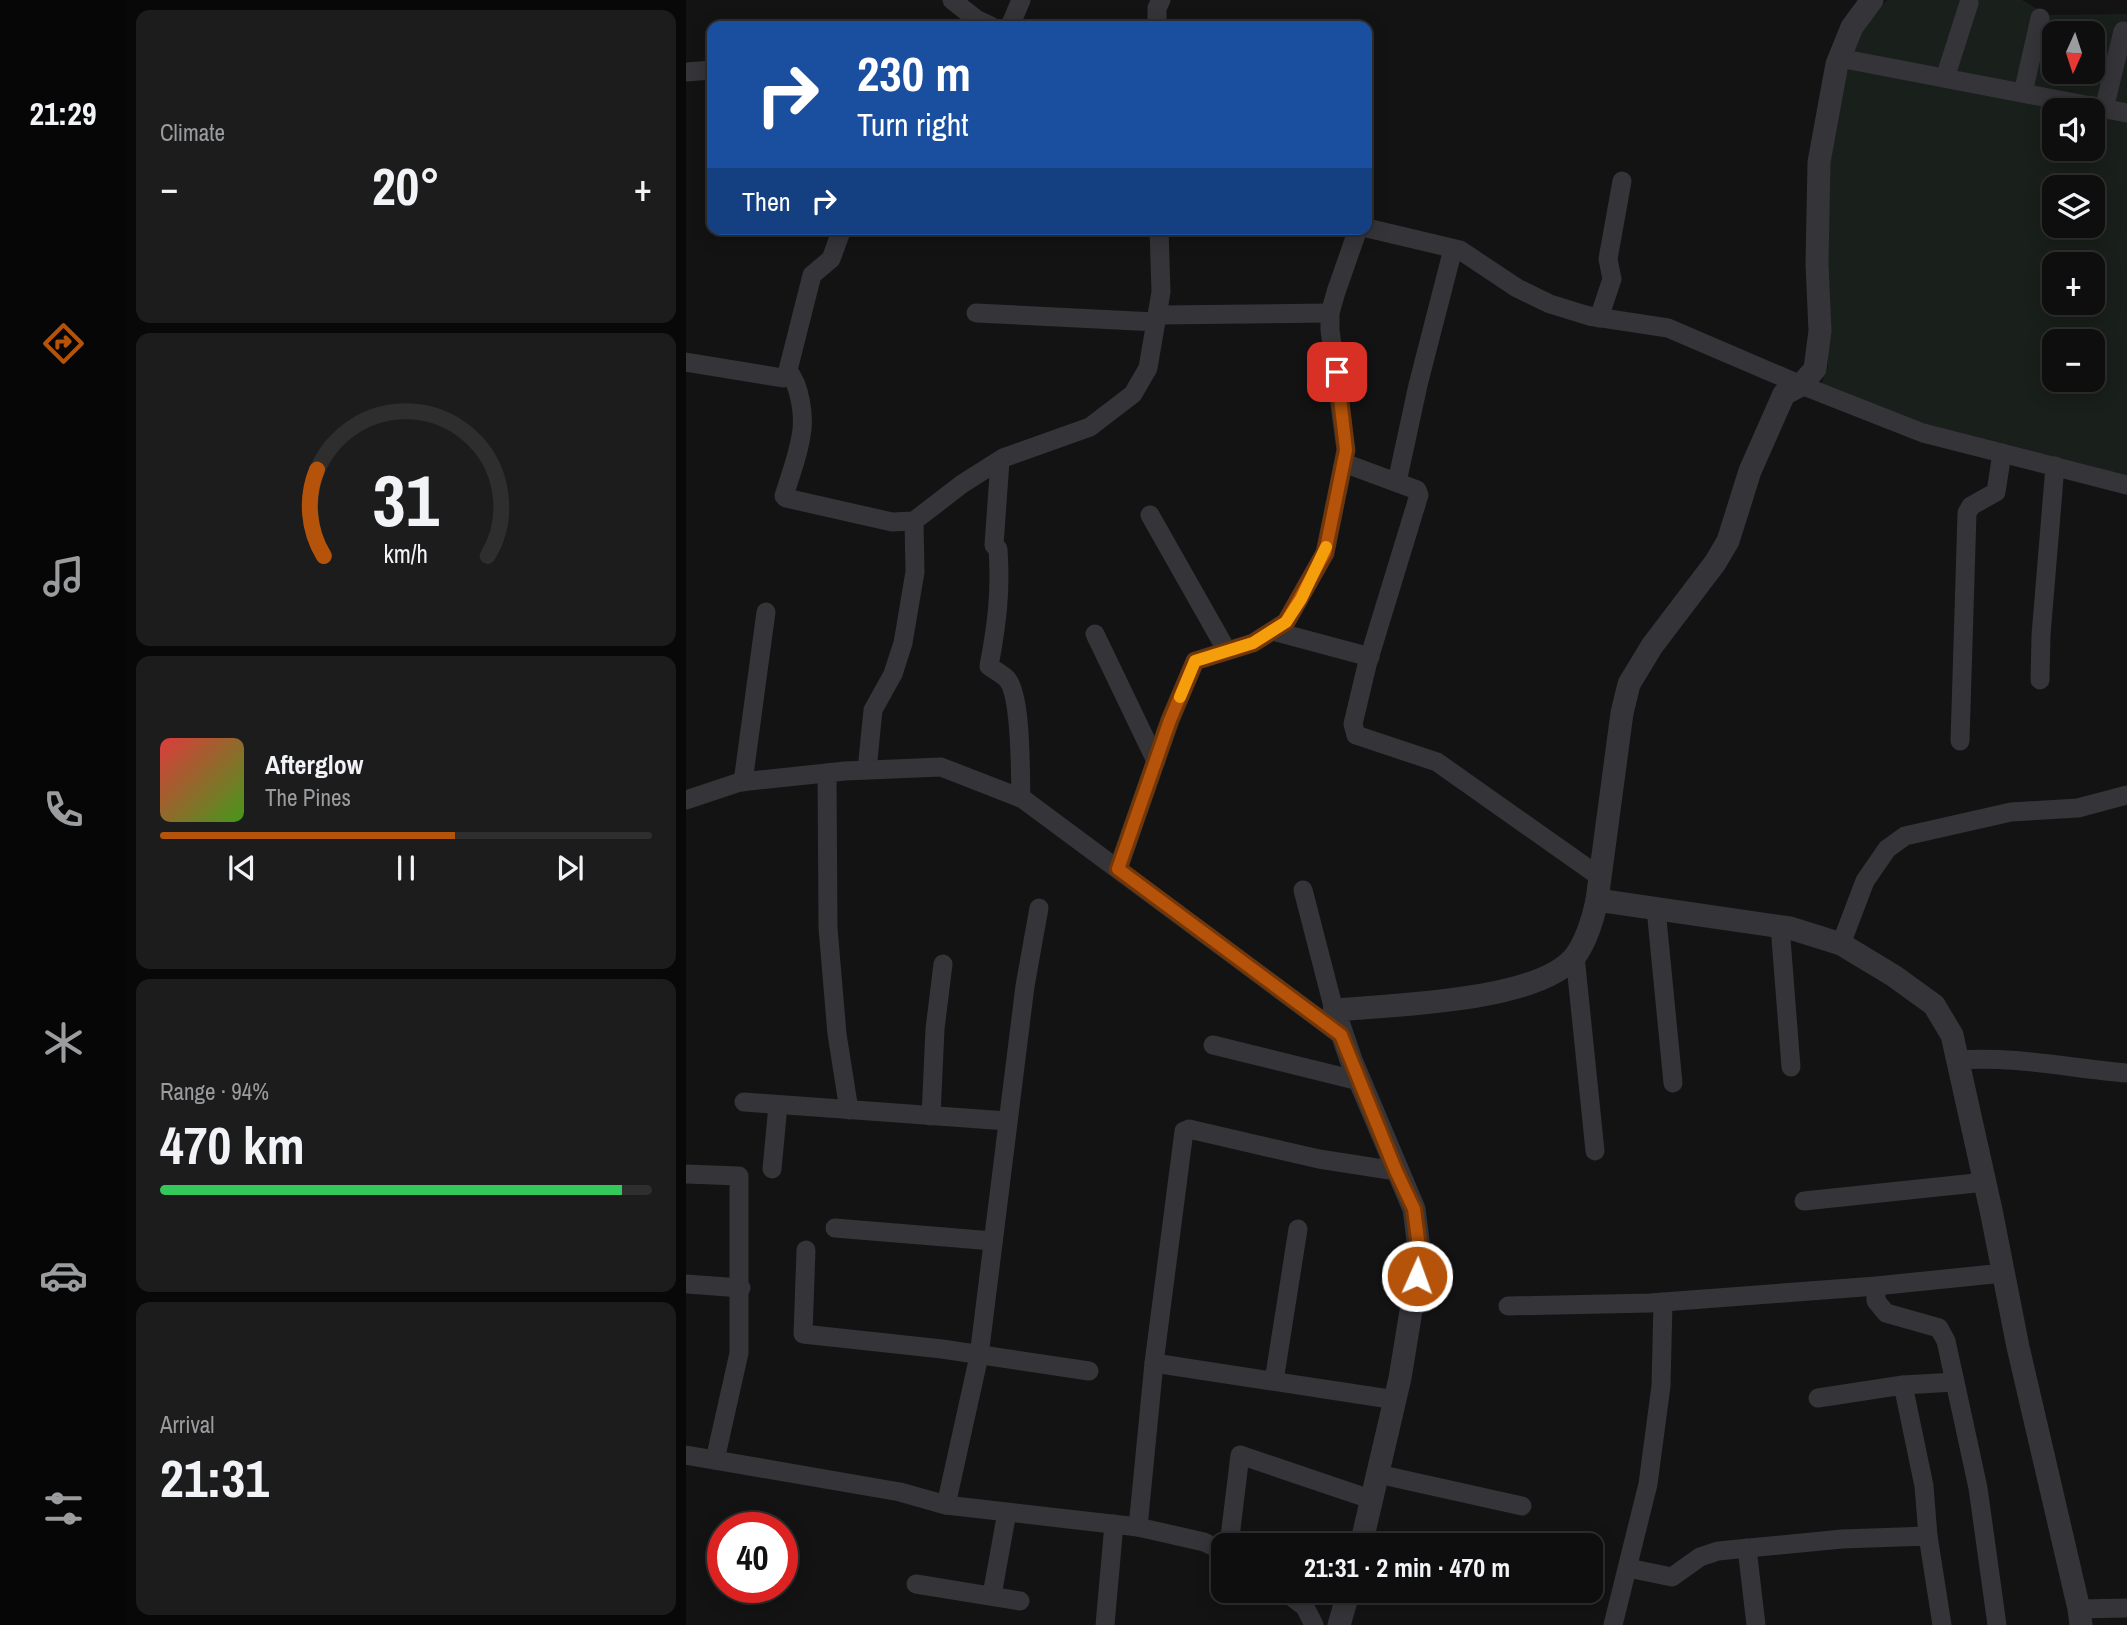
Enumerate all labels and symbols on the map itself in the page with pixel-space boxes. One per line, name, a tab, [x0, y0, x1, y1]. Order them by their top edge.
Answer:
north arrow	[2042, 21, 2105, 84]
pin	[1307, 342, 1367, 402]
position arrow	[1380, 1239, 1454, 1313]
speed limit sign: 40	[707, 1512, 798, 1603]

